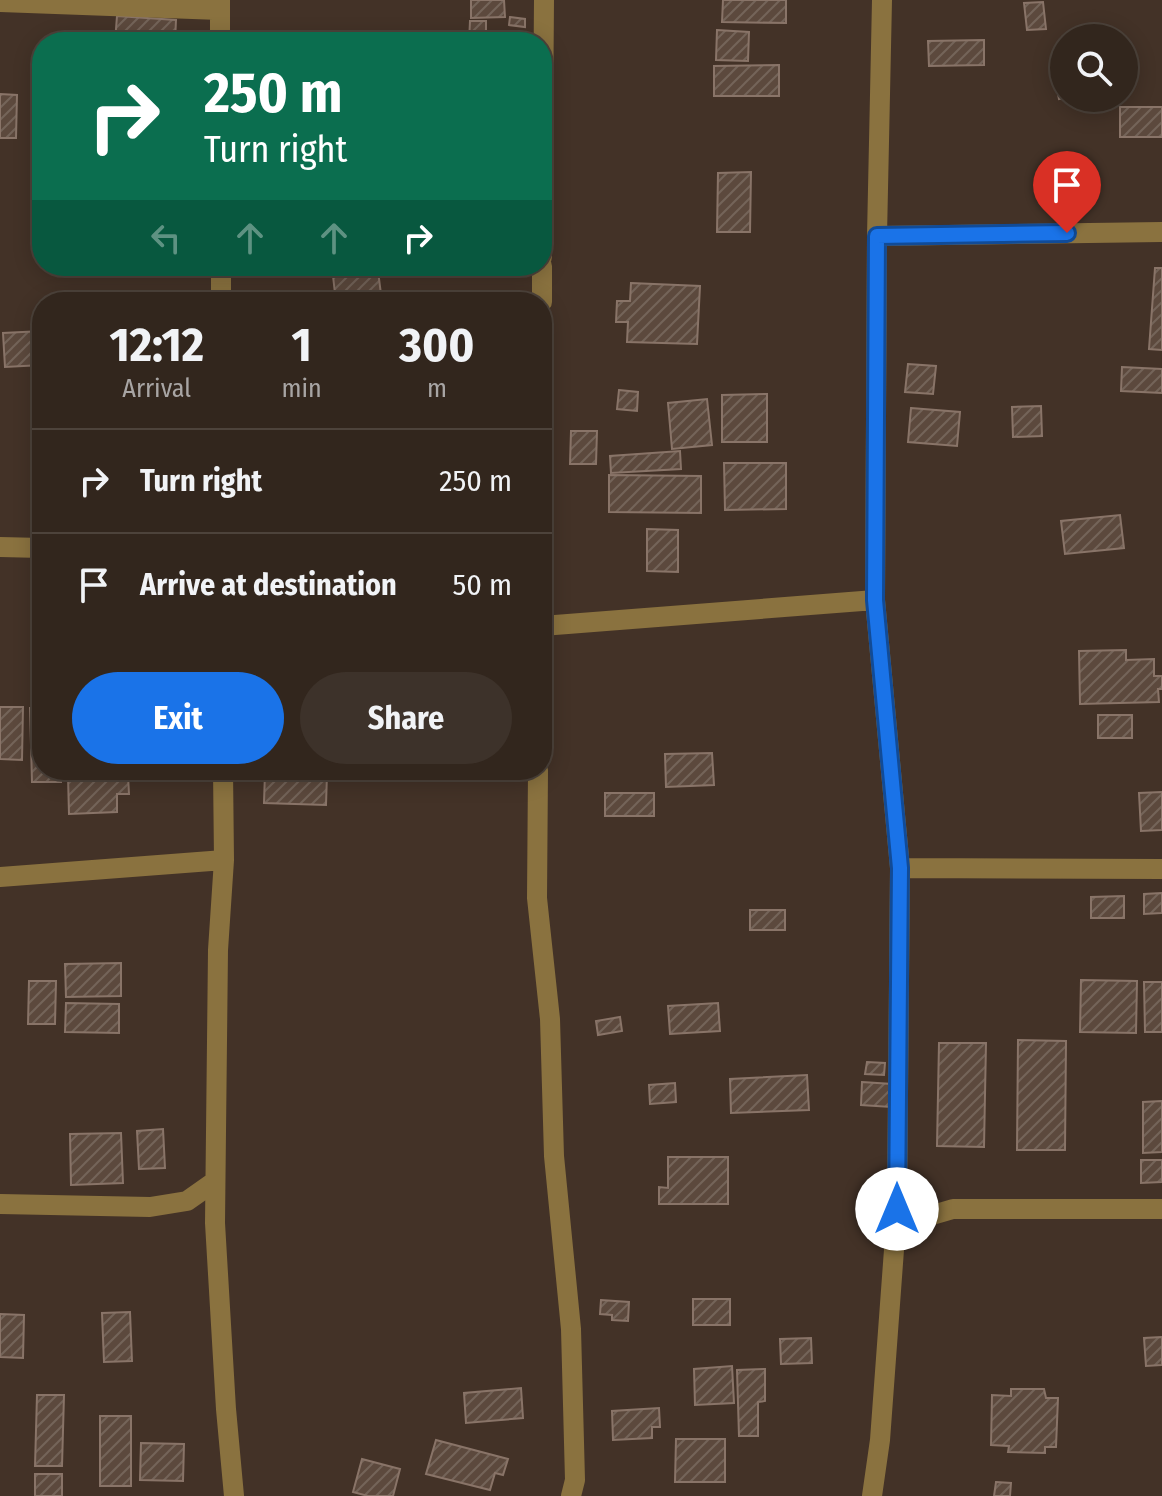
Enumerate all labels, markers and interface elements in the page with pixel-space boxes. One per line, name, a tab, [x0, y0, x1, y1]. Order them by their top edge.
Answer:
map controls	[1050, 24, 1138, 112]
button: search	[1050, 24, 1138, 112]
text: 250 m	[204, 60, 342, 127]
icon: right	[72, 64, 176, 168]
text: Turn right	[204, 128, 347, 172]
pin	[1033, 151, 1101, 233]
icon: arrive	[1045, 163, 1089, 207]
icon: left	[144, 216, 188, 260]
icon: ahead	[228, 216, 272, 260]
icon: ahead	[312, 216, 356, 260]
icon: right	[396, 216, 440, 260]
text: 12:12	[110, 316, 204, 374]
text: 1	[291, 316, 312, 374]
text: 300	[399, 316, 474, 374]
text: Arrival	[122, 373, 191, 404]
text: min	[282, 373, 322, 404]
text: m	[427, 373, 447, 404]
icon: right	[72, 459, 116, 503]
text: Turn right	[140, 463, 262, 499]
text: 250 m	[439, 463, 512, 499]
icon: arrive	[72, 563, 116, 607]
text: Arrive at destination	[140, 567, 397, 603]
text: 50 m	[452, 567, 512, 603]
button: Exit	[72, 672, 284, 764]
button: Share	[300, 672, 512, 764]
position arrow	[855, 1167, 939, 1251]

